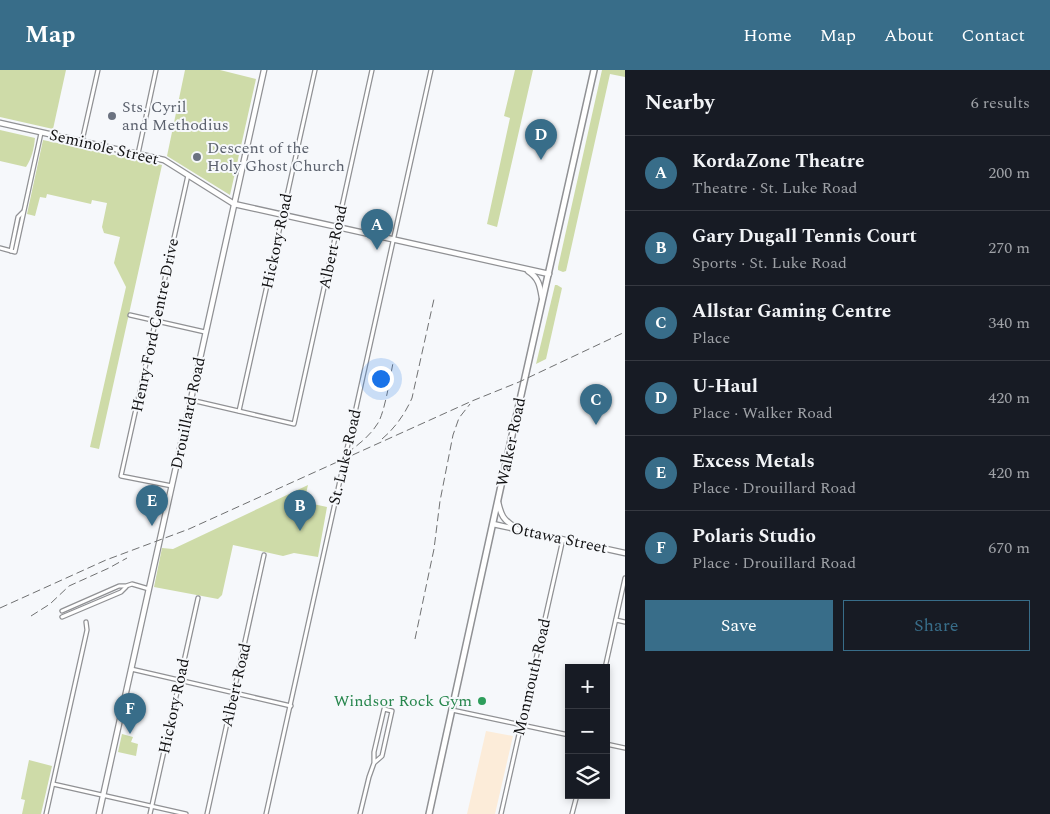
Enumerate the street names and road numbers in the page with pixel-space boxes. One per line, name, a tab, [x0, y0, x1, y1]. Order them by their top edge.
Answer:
street label: Seminole Street	[47, 123, 161, 171]
street label: Hickory Road	[255, 191, 299, 291]
street label: Albert Road	[312, 203, 354, 291]
street label: Henry Ford Centre Drive	[125, 236, 185, 414]
street label: Drouillard Road	[164, 355, 212, 471]
street label: Walker Road	[490, 395, 532, 489]
street label: St. Luke Road	[322, 407, 368, 507]
street label: Ottawa Street	[509, 516, 610, 560]
street label: Monmouth Road	[507, 616, 557, 738]
street label: Albert Road	[215, 641, 257, 729]
street label: Hickory Road	[152, 656, 196, 756]

